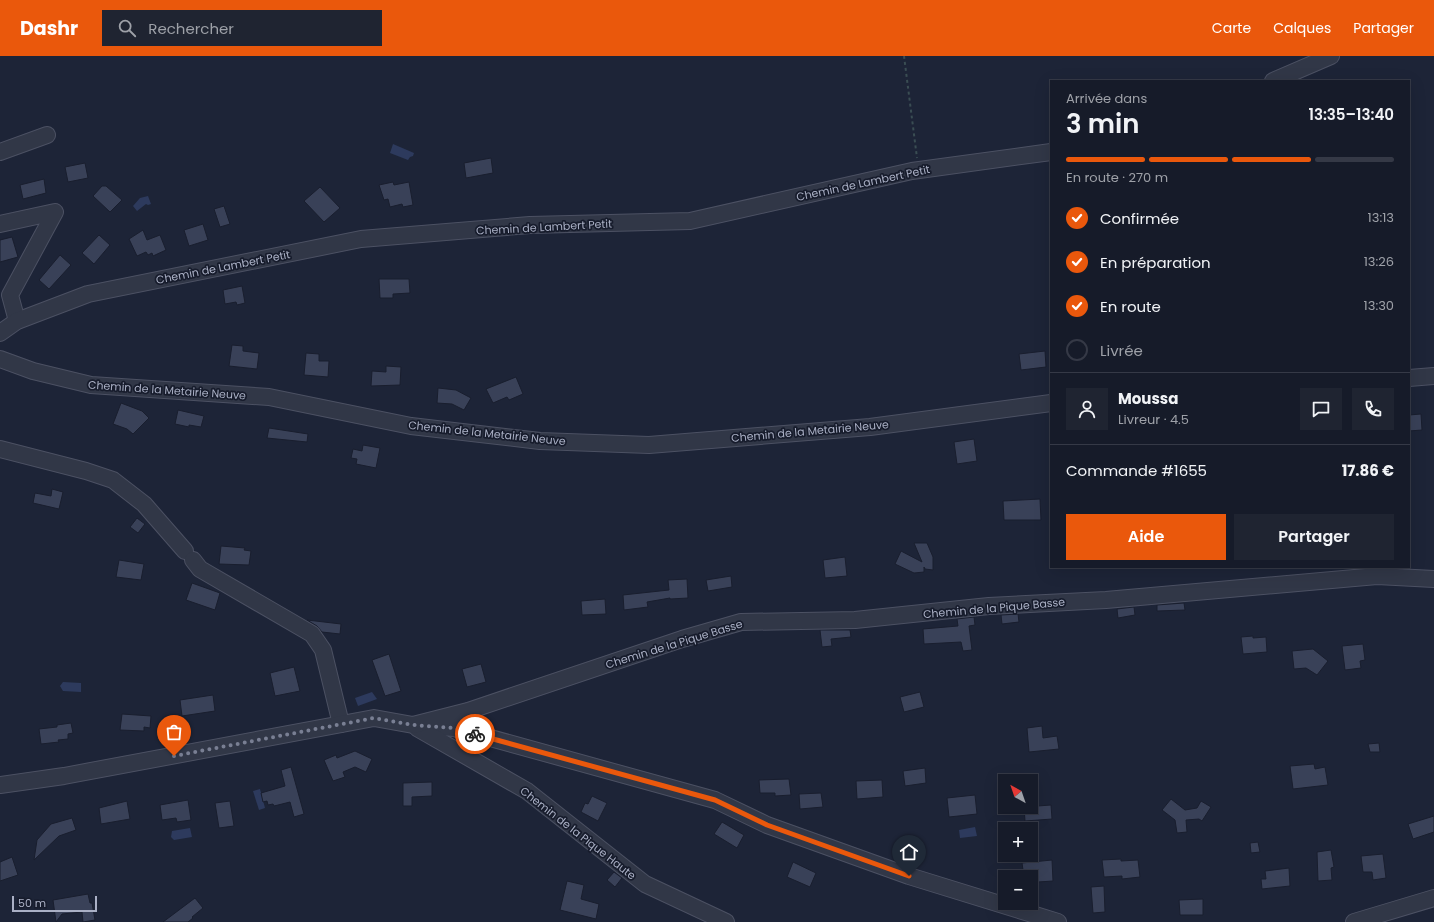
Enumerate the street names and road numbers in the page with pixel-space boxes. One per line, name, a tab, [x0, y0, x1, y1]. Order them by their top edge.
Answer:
street label: Chemin de Lambert Petit	[795, 161, 931, 205]
street label: Chemin de Lambert Petit	[476, 215, 612, 239]
street label: Chemin de Lambert Petit	[155, 246, 291, 288]
street label: Chemin de la Metairie Neuve	[88, 377, 247, 404]
street label: Chemin de la Metairie Neuve	[730, 416, 890, 446]
street label: Chemin de la Metairie Neuve	[407, 417, 567, 449]
street label: Chemin de la Pique Basse	[922, 594, 1066, 622]
street label: Chemin de la Pique Basse	[604, 615, 745, 672]
street label: Chemin de la Pique Haute	[517, 783, 639, 883]

